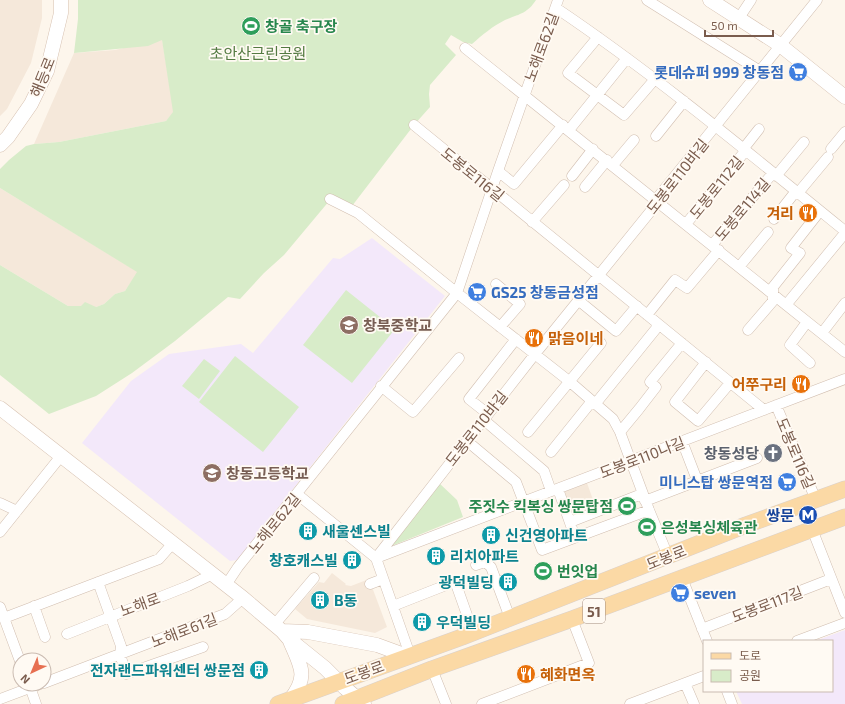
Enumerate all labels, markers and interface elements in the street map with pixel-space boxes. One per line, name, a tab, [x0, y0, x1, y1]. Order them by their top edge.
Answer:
street label: 노해로62길	[520, 10, 562, 84]
scale bar	[705, 12, 773, 38]
sports icon: 창골 축구장	[240, 15, 262, 37]
place label: 창골 축구장	[265, 17, 337, 35]
text: 50 m	[711, 18, 738, 32]
park label: 초안산근린공원	[210, 44, 306, 62]
street label: 해등로	[26, 54, 58, 100]
supermarket icon: 롯데슈퍼 999 창동점	[787, 61, 809, 83]
place label: 롯데슈퍼 999 창동점	[654, 63, 784, 81]
street label: 도봉로110바길	[642, 135, 712, 217]
street label: 도봉로116길	[438, 143, 508, 205]
street label: 도봉로112길	[685, 152, 747, 222]
street label: 도봉로114길	[711, 174, 773, 244]
restaurant icon: 겨리	[797, 202, 819, 224]
place label: 겨리	[766, 204, 794, 222]
supermarket icon: GS25 창동금성점	[466, 281, 488, 303]
place label: GS25 창동금성점	[491, 283, 599, 301]
school or university icon: 창북중학교	[338, 314, 360, 336]
place label: 창북중학교	[363, 316, 432, 334]
restaurant icon: 맑음이네	[523, 327, 545, 349]
place label: 맑음이네	[548, 329, 603, 347]
restaurant icon: 어쭈구리	[790, 373, 812, 395]
place label: 어쭈구리	[732, 375, 787, 393]
street label: 도봉로110바길	[441, 387, 511, 469]
street label: 도봉로116길	[773, 415, 819, 491]
street label: 도봉로110나길	[597, 432, 687, 482]
church icon: 창동성당	[762, 442, 784, 464]
place label: 창동성당	[704, 444, 759, 462]
school or university icon: 창동고등학교	[201, 462, 223, 484]
place label: 창동고등학교	[226, 464, 309, 482]
supermarket icon: 미니스탑 쌍문역점	[776, 471, 798, 493]
place label: 미니스탑 쌍문역점	[659, 473, 773, 491]
street label: 노해로62길	[244, 489, 304, 557]
sports icon: 주짓수 킥복싱 쌍문탑점	[616, 495, 638, 517]
place label: 주짓수 킥복싱 쌍문탑점	[469, 497, 613, 515]
metro station icon: 쌍문	[797, 504, 819, 526]
place label: 쌍문	[766, 506, 794, 524]
sports icon: 은성복싱체육관	[636, 516, 658, 538]
place label: 은성복싱체육관	[661, 518, 758, 536]
building icon: 새울센스빌	[297, 520, 319, 542]
place label: 새울센스빌	[322, 522, 391, 540]
building icon: 신건영아파트	[480, 524, 502, 546]
place label: 신건영아파트	[505, 526, 588, 544]
street label: 도봉로	[643, 541, 689, 573]
building icon: 리치아파트	[425, 545, 447, 567]
place label: 리치아파트	[450, 547, 519, 565]
building icon: 창호캐스빌	[341, 549, 363, 571]
place label: 창호캐스빌	[269, 551, 338, 569]
sports icon: 번잇업	[532, 560, 554, 582]
place label: 번잇업	[557, 562, 598, 580]
building icon: 광덕빌딩	[497, 571, 519, 593]
place label: 광덕빌딩	[439, 573, 494, 591]
supermarket icon: seven	[669, 582, 691, 604]
street label: 도봉로117길	[729, 582, 805, 626]
place label: seven	[694, 584, 736, 602]
street label: 노해로	[117, 588, 163, 620]
building icon: B동	[309, 589, 331, 611]
place label: B동	[334, 591, 358, 609]
road number: 51	[583, 599, 605, 623]
street label: 노해로61길	[148, 609, 220, 651]
building icon: 우덕빌딩	[411, 611, 433, 633]
place label: 우덕빌딩	[436, 613, 491, 631]
legend	[703, 640, 833, 692]
text: 도로	[739, 648, 761, 662]
north arrow	[12, 652, 52, 692]
street label: 도봉로	[341, 656, 387, 688]
building icon: 전자랜드파워센터 쌍문점	[248, 659, 270, 681]
place label: 전자랜드파워센터 쌍문점	[90, 661, 245, 679]
restaurant icon: 혜화면옥	[515, 663, 537, 685]
place label: 혜화면옥	[540, 665, 595, 683]
text: 공원	[739, 668, 761, 682]
text: N	[17, 672, 32, 687]

